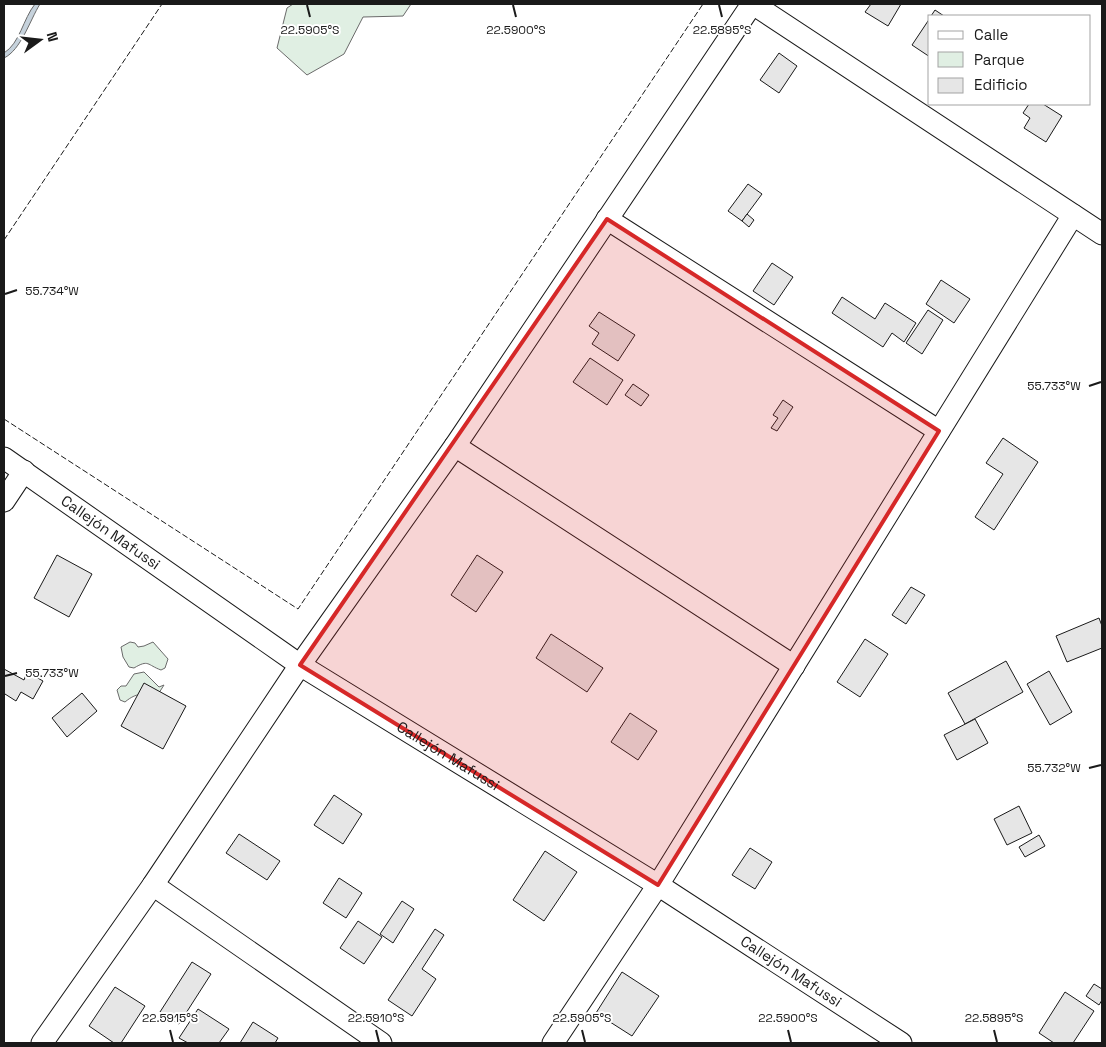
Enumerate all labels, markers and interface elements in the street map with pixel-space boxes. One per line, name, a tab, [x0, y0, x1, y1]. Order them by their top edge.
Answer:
north arrow	[15, 15, 65, 65]
legend	[928, 15, 1091, 105]
text: 22.5905°S	[281, 22, 339, 38]
text: 22.5900°S	[486, 22, 546, 38]
text: 22.5895°S	[693, 22, 751, 38]
text: Calle	[974, 25, 1009, 44]
text: N	[43, 30, 62, 44]
text: Parque	[974, 50, 1025, 69]
text: Edificio	[974, 75, 1028, 94]
text: 55.734°W	[25, 283, 79, 299]
text: 55.733°W	[1027, 378, 1081, 394]
street label: Callejón Mafussi	[57, 491, 164, 573]
text: 55.733°W	[25, 665, 79, 681]
street label: Callejón Mafussi	[393, 717, 503, 794]
text: 55.732°W	[1027, 760, 1081, 776]
street label: Callejón Mafussi	[737, 931, 845, 1011]
text: 22.5915°S	[142, 1010, 198, 1026]
text: 22.5910°S	[348, 1010, 404, 1026]
text: 22.5905°S	[553, 1010, 611, 1026]
text: 22.5900°S	[758, 1010, 818, 1026]
text: 22.5895°S	[965, 1010, 1023, 1026]

